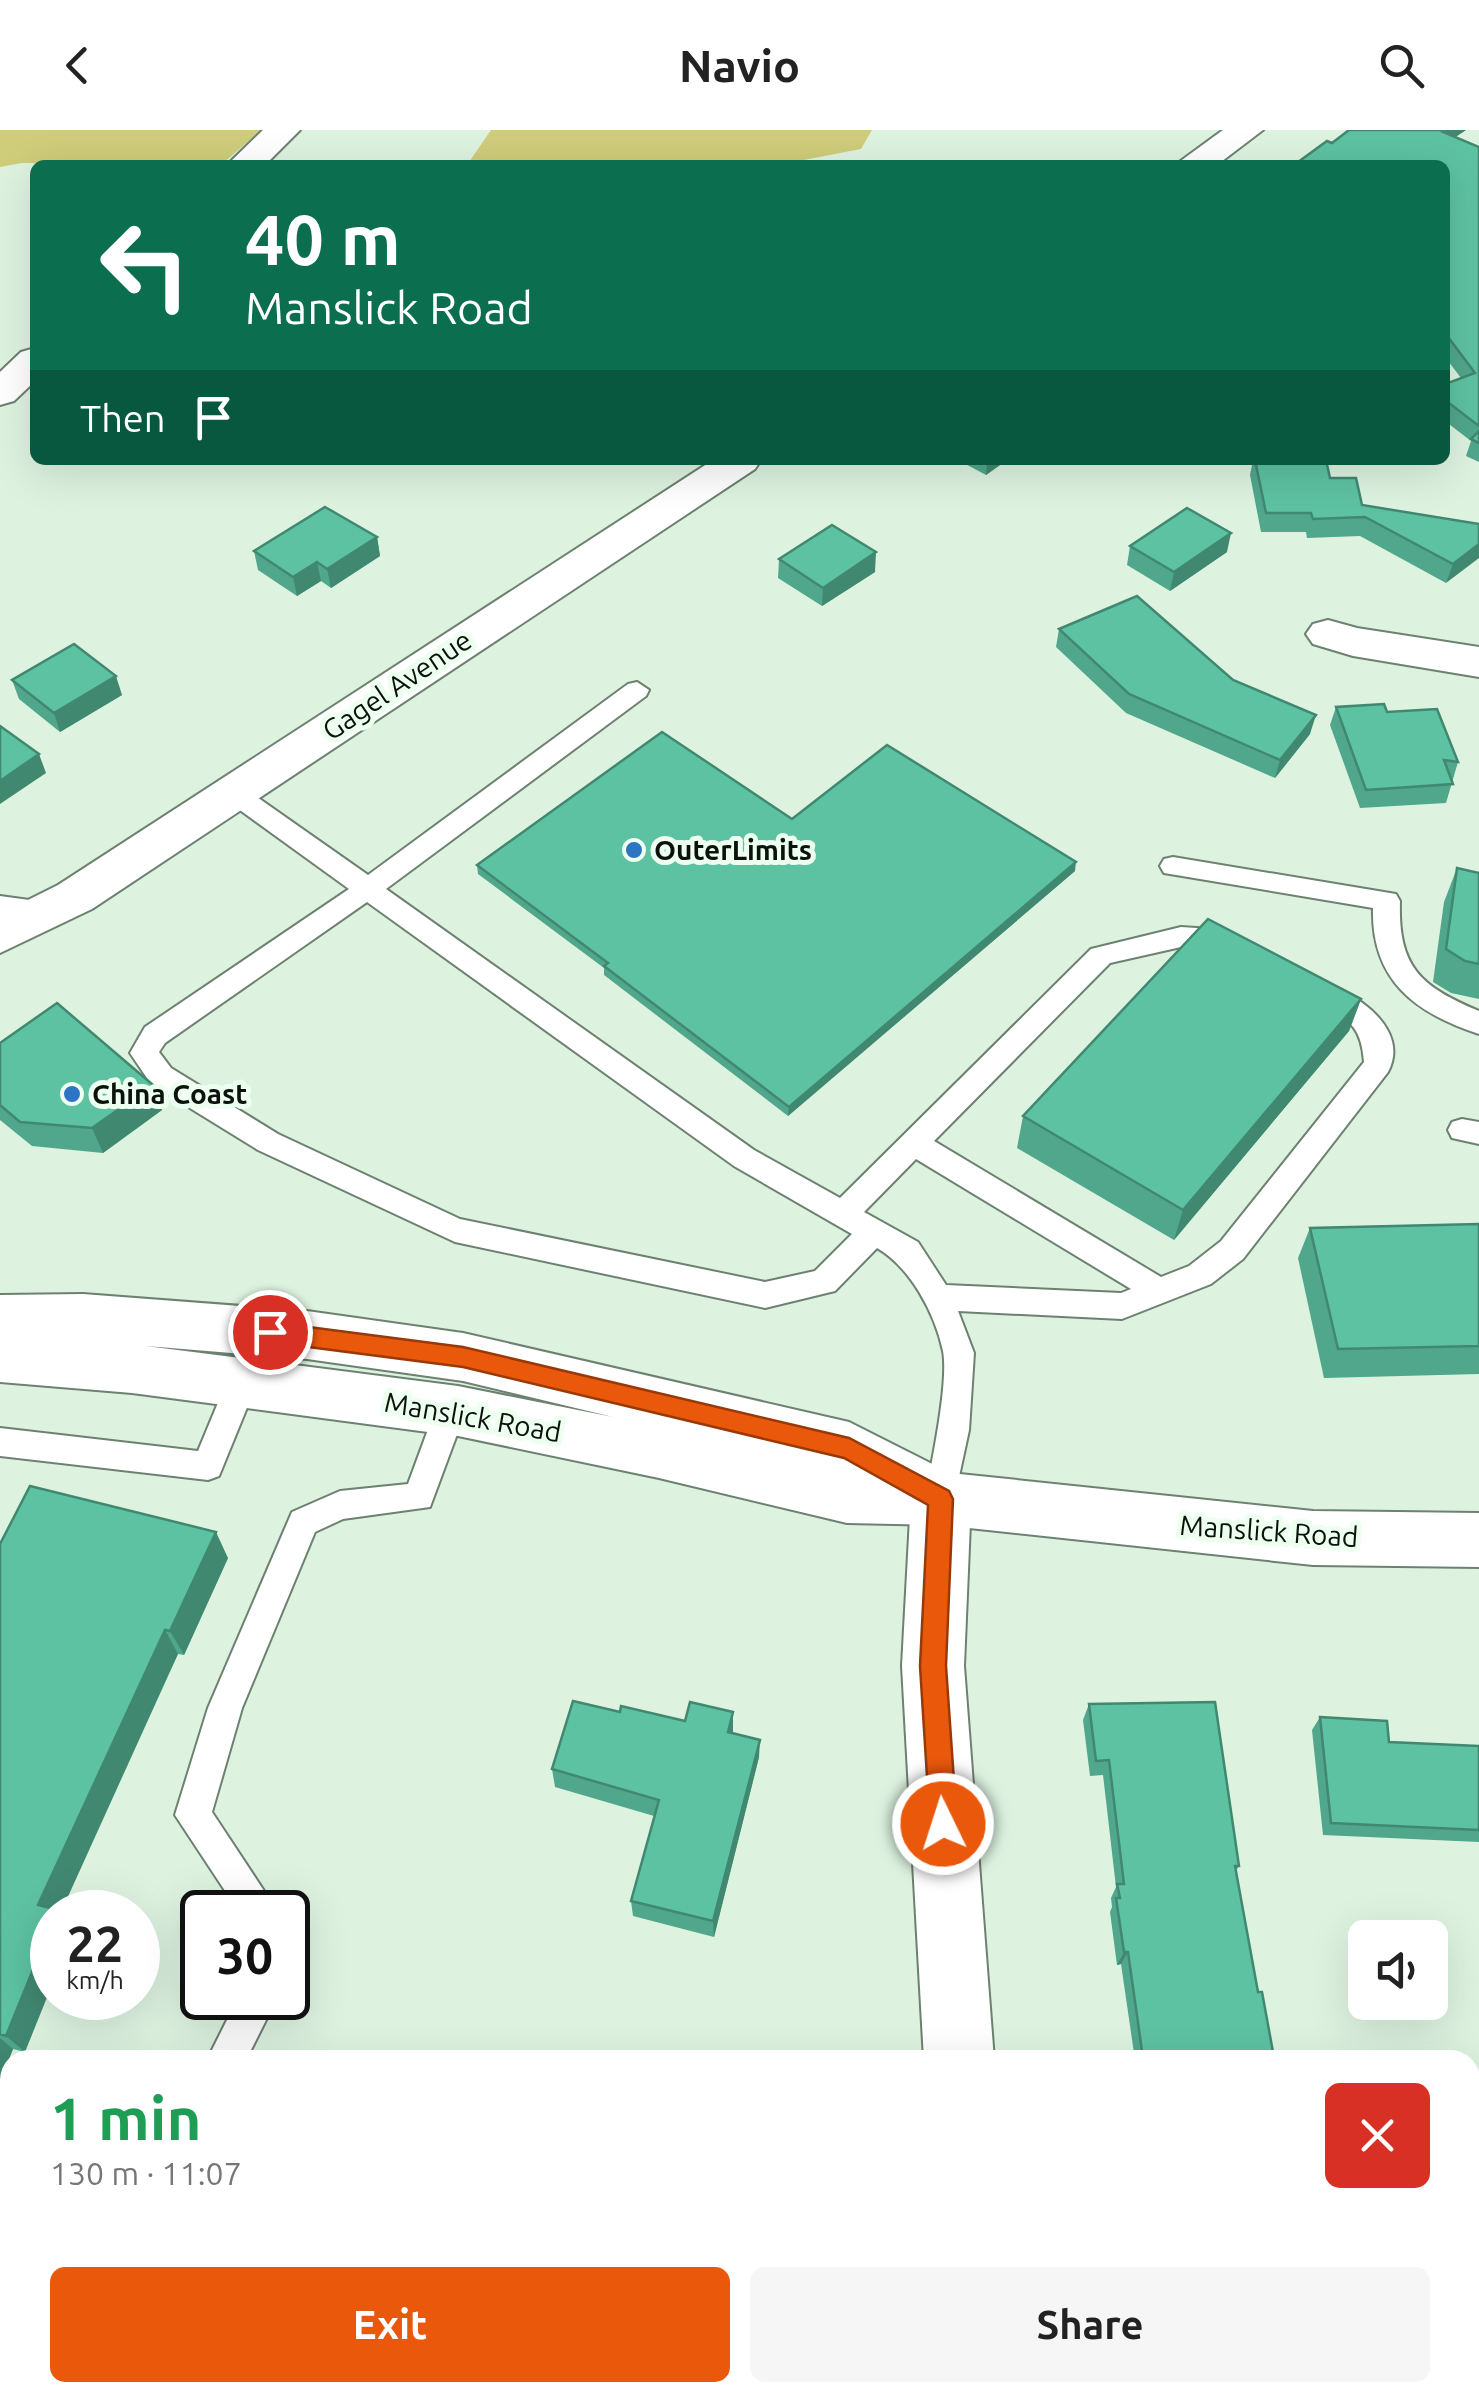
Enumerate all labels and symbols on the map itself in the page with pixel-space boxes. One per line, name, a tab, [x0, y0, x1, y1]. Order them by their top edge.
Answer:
street label: Gagel Avenue	[317, 623, 477, 746]
place label: OuterLimits	[654, 834, 812, 865]
marker: OuterLimits	[623, 839, 645, 861]
place label: China Coast	[92, 1078, 247, 1109]
marker: China Coast	[61, 1083, 83, 1105]
pin	[228, 1290, 313, 1375]
street label: Manslick Road	[382, 1386, 564, 1447]
street label: Manslick Road	[1179, 1509, 1359, 1552]
position arrow	[891, 1772, 995, 1876]
speed limit sign: 30	[180, 1890, 310, 2020]

